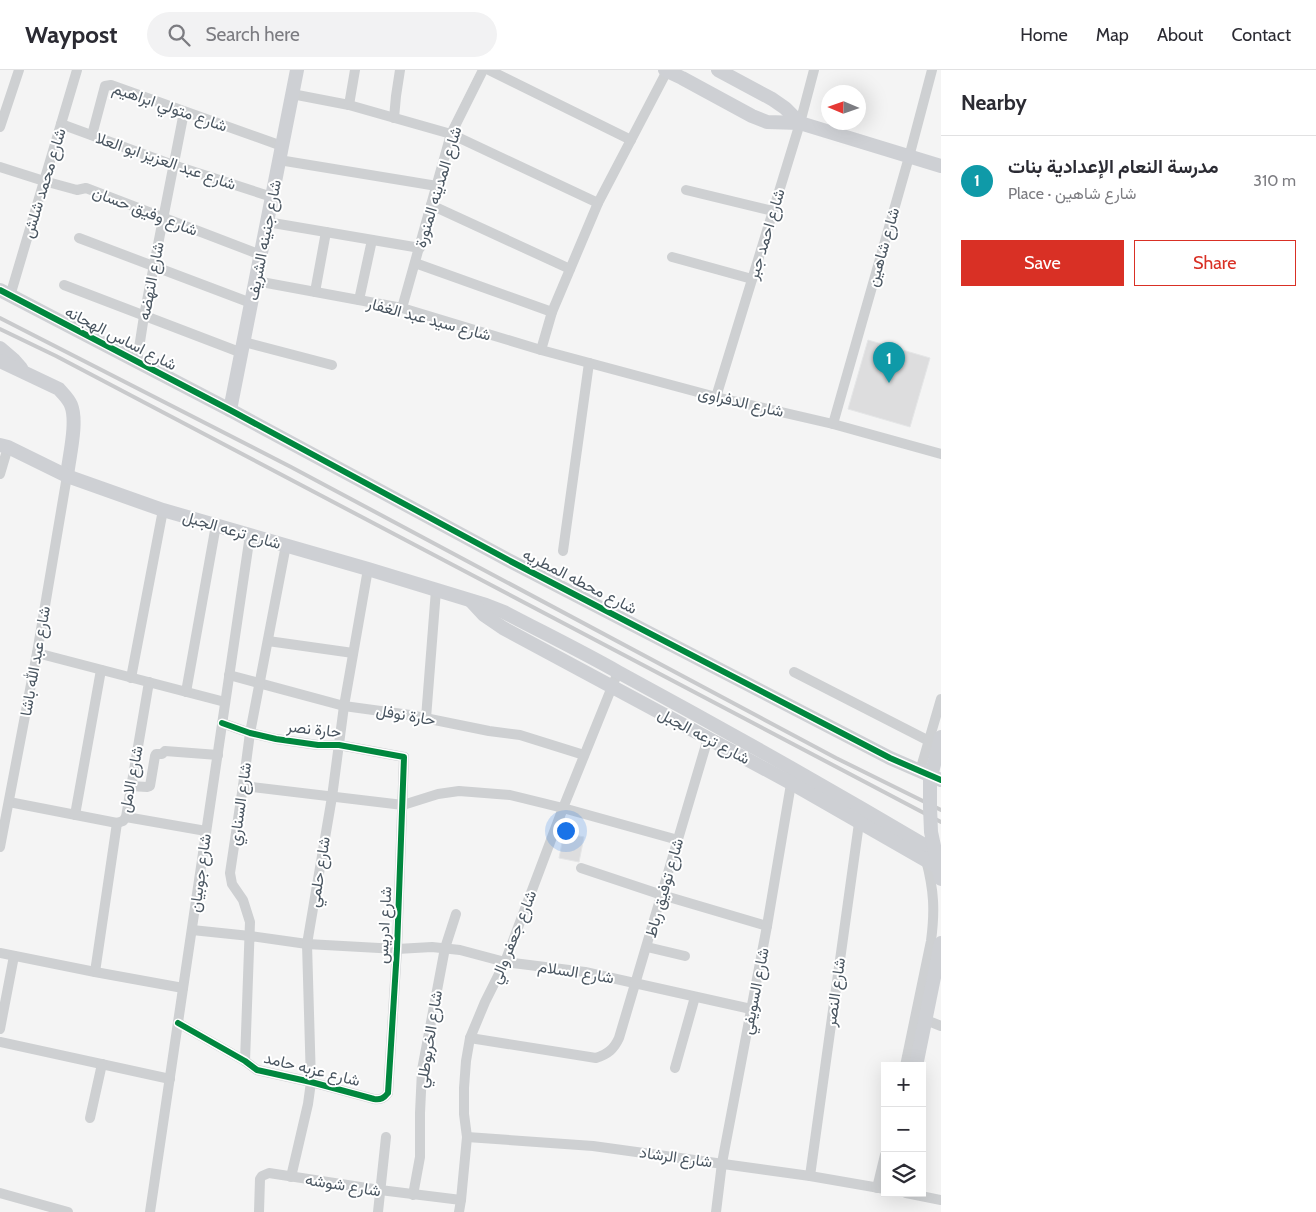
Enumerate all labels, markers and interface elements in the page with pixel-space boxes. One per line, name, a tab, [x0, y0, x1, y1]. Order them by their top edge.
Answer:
search box	[147, 12, 497, 57]
text: Waypost	[25, 20, 117, 49]
icon: search	[165, 21, 193, 49]
text: Search here	[205, 23, 300, 46]
text: Home	[1020, 24, 1068, 46]
text: Map	[1096, 24, 1129, 46]
text: About	[1157, 24, 1203, 46]
text: Contact	[1231, 24, 1291, 46]
street label: شارع متولي ابراهيم	[109, 78, 230, 139]
north arrow	[821, 85, 866, 130]
text: Nearby	[961, 90, 1027, 115]
street label: شارع المدينه المنورة	[411, 124, 467, 250]
street label: شارع محمد شلش	[18, 126, 72, 241]
street label: شارع عبد العزيز ابو العلا	[93, 128, 239, 196]
text: مدرسة النعام الإعدادية بنات	[1008, 155, 1218, 178]
text: 1	[974, 171, 980, 190]
text: 310 m	[1253, 171, 1296, 190]
street label: شارع جنينه الشريف	[243, 178, 287, 302]
street label: شارع وفيق حسان	[89, 182, 200, 242]
text: Place · شارع شاهين	[1008, 184, 1136, 203]
street label: شارع احمد جبر	[743, 186, 791, 283]
street label: شارع شاهين	[863, 205, 905, 289]
street label: شارع النهضه	[134, 240, 170, 322]
button: Save	[961, 240, 1124, 286]
button: Share	[1134, 240, 1296, 286]
street label: شارع سيد عبد الغفار	[364, 293, 493, 347]
street label: شارع اساس الهجانه	[61, 302, 180, 376]
pin: 1	[873, 342, 905, 383]
street label: شارع الدفراوى	[696, 383, 786, 423]
street label: شارع ترعه الجبل	[180, 507, 283, 555]
street label: شارع محطه المطريه	[519, 544, 640, 620]
street label: شارع عبد الله باشا	[16, 605, 56, 718]
street label: حارة نوفل	[375, 700, 437, 731]
street label: شارع ترعه الجبل	[654, 704, 753, 770]
street label: حارة نصر	[285, 717, 342, 742]
street label: شارع الامل	[115, 744, 149, 814]
street label: شارع السناري	[225, 761, 259, 847]
your location	[553, 818, 579, 844]
street label: شارع جوبيان	[185, 832, 217, 914]
street label: شارع حلمي	[304, 835, 338, 909]
street label: شارع توفيق رباط	[641, 836, 689, 941]
street label: شارع ادريس	[372, 886, 398, 964]
street label: شارع جعفر والي	[486, 887, 544, 988]
street label: شارع السويفي	[737, 946, 777, 1037]
street label: شارع النصر	[821, 956, 851, 1029]
street label: شارع السلام	[536, 957, 615, 989]
street label: شارع الخربوطلي	[412, 989, 450, 1090]
street label: شارع عزبه حامد	[261, 1048, 362, 1092]
map controls	[881, 1062, 926, 1197]
button: +	[881, 1062, 926, 1107]
button: −	[881, 1107, 926, 1152]
street label: شارع الرشاد	[638, 1142, 714, 1174]
button: layers	[881, 1152, 926, 1197]
street label: شارع شوشه	[303, 1170, 382, 1202]

